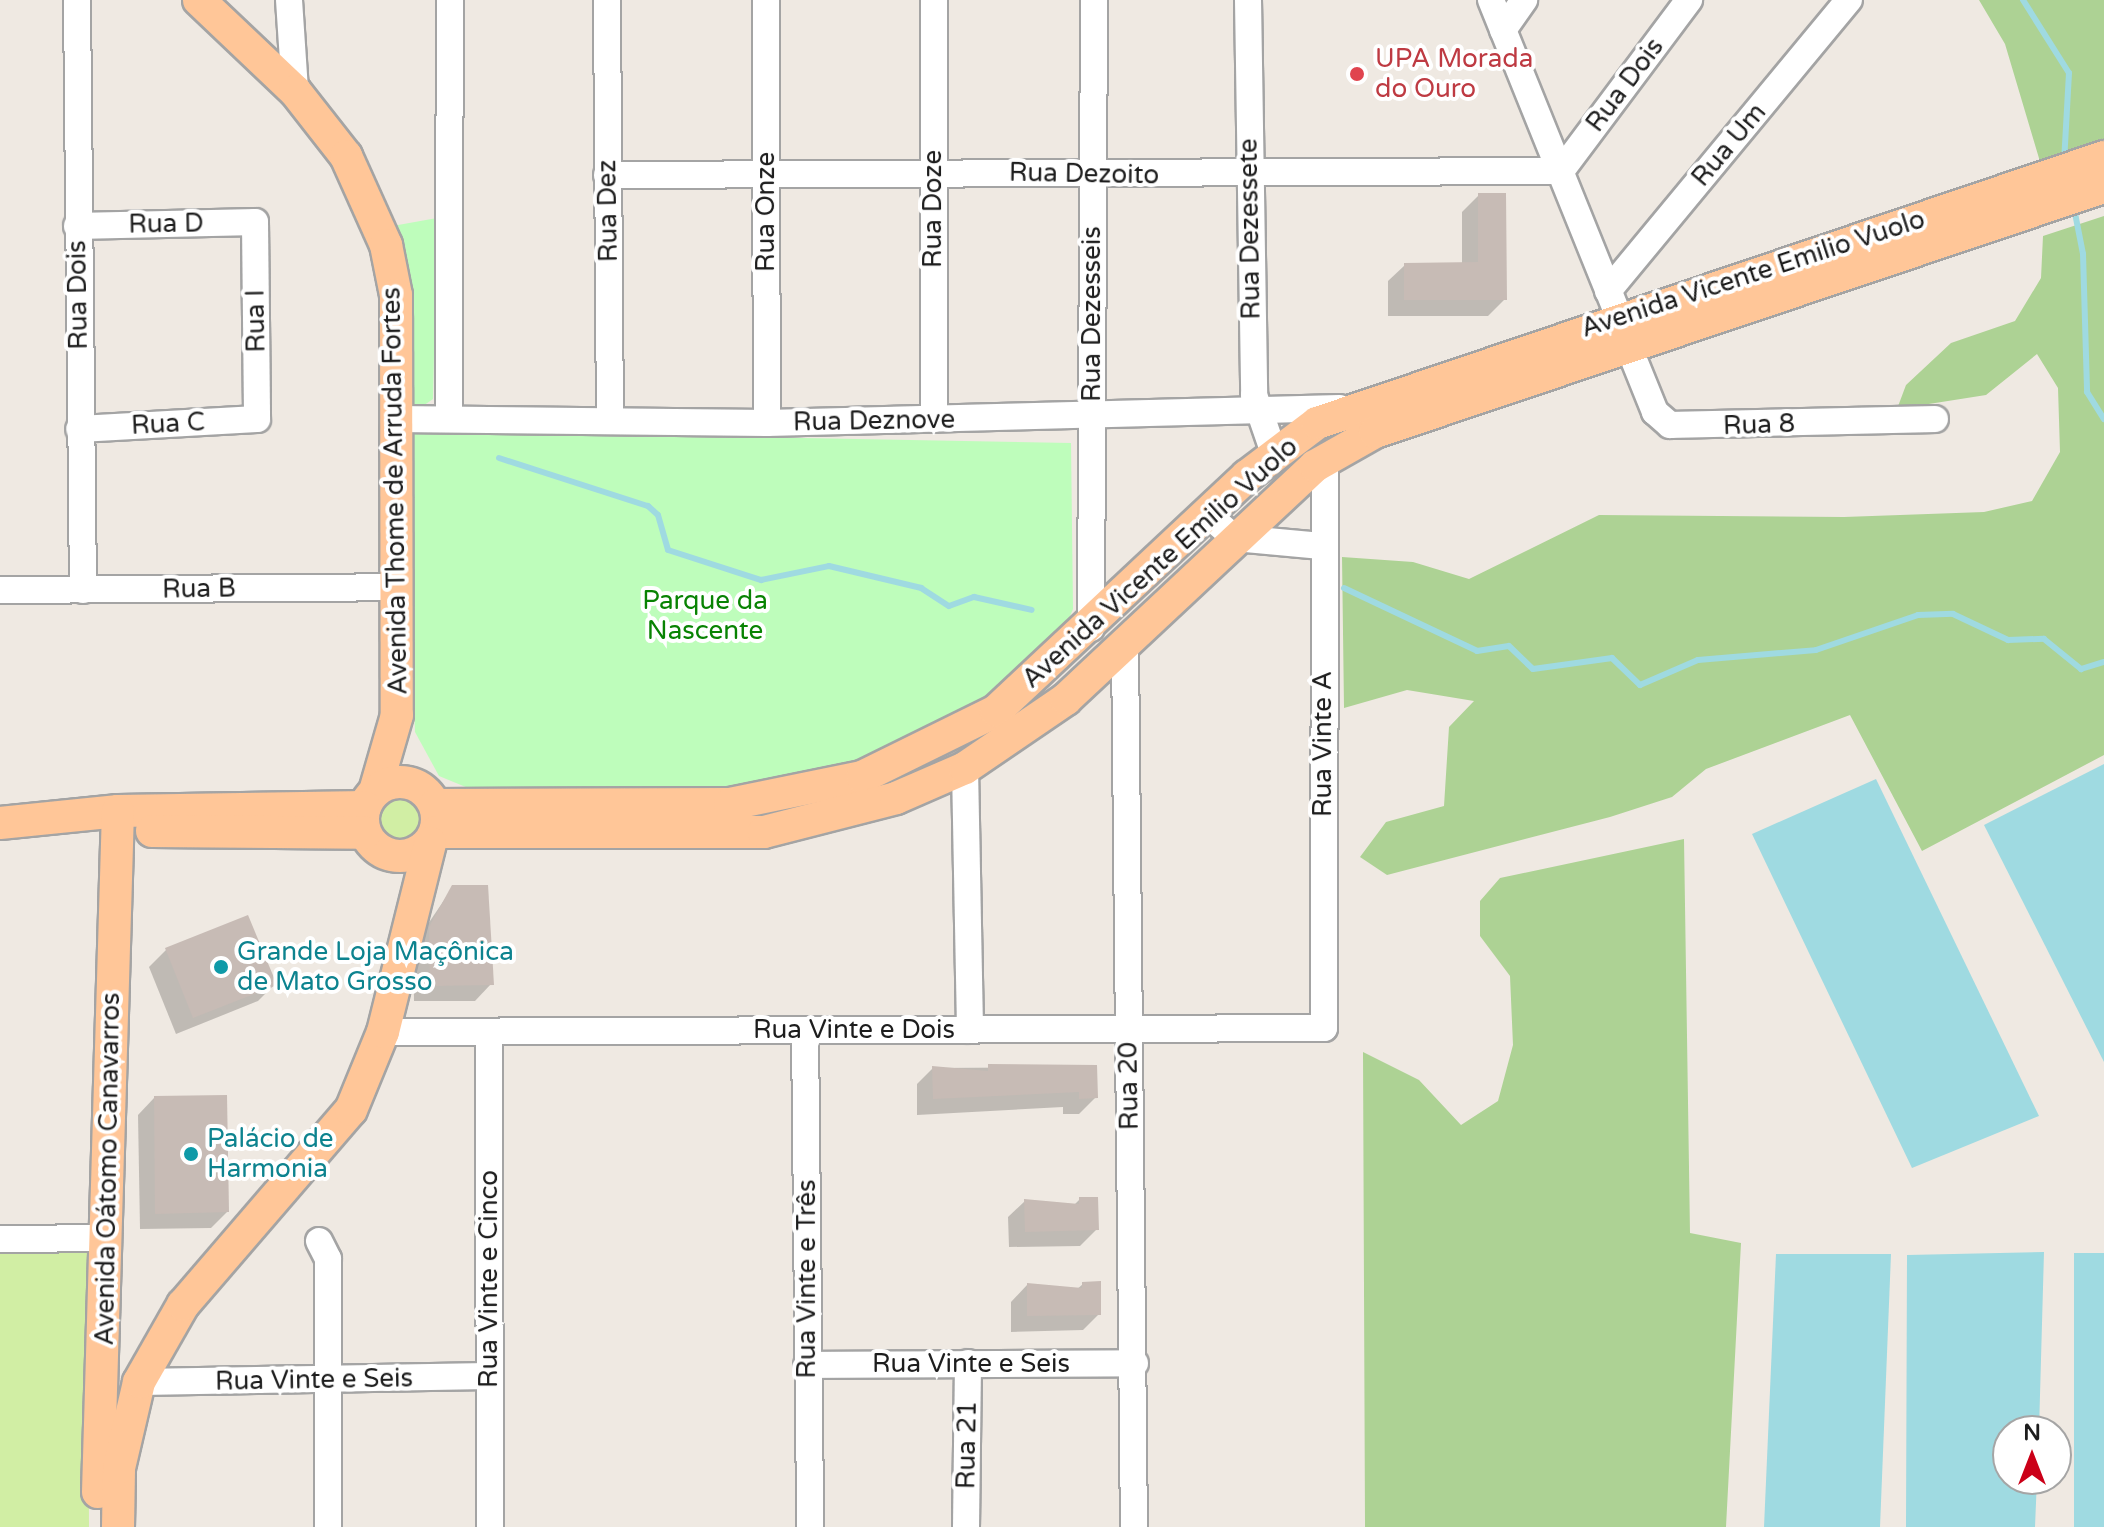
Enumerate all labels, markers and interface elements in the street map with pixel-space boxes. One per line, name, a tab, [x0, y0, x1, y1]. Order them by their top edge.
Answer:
street label: Rua Dois	[1580, 32, 1670, 138]
place label: UPA Morada do Ouro	[1375, 43, 1533, 104]
marker: UPA Morada do Ouro	[1346, 63, 1368, 85]
street label: Rua Um	[1685, 97, 1773, 193]
street label: Rua Dezessete	[1233, 138, 1267, 320]
street label: Rua Doze	[917, 150, 949, 268]
street label: Rua Onze	[750, 152, 782, 272]
street label: Rua Dezoito	[1009, 157, 1159, 191]
street label: Rua Dez	[592, 160, 624, 262]
street label: Avenida Vicente Emilio Vuolo	[1577, 204, 1929, 344]
street label: Rua D	[128, 208, 204, 240]
street label: Rua Dezesseis	[1076, 226, 1108, 402]
street label: Rua Dois	[61, 240, 95, 350]
street label: Avenida Thome de Arruda Fortes	[376, 287, 414, 695]
street label: Rua I	[240, 289, 272, 353]
street label: Rua Deznove	[793, 404, 955, 438]
street label: Rua C	[130, 406, 206, 442]
street label: Rua 8	[1722, 408, 1796, 442]
street label: Avenida Vicente Emilio Vuolo	[1016, 431, 1304, 695]
street label: Rua B	[162, 573, 236, 605]
park label: Parque da Nascente	[642, 585, 768, 646]
street label: Rua Vinte A	[1307, 671, 1339, 817]
place label: Grande Loja Maçônica de Mato Grosso	[237, 936, 514, 998]
marker: Grande Loja Maçônica de Mato Grosso	[212, 958, 230, 976]
street label: Avenida Oátomo Canavarros	[89, 992, 127, 1346]
street label: Rua Vinte e Dois	[753, 1014, 955, 1046]
street label: Rua 20	[1113, 1042, 1145, 1130]
place label: Palácio de Harmonia	[207, 1123, 334, 1184]
marker: Palácio de Harmonia	[182, 1145, 200, 1163]
street label: Rua Vinte e Cinco	[473, 1170, 505, 1388]
street label: Rua Vinte e Três	[791, 1179, 823, 1379]
street label: Rua Vinte e Seis	[872, 1348, 1070, 1380]
street label: Rua Vinte e Seis	[215, 1363, 413, 1397]
street label: Rua 21	[951, 1401, 983, 1489]
north arrow	[1992, 1415, 2072, 1495]
text: N	[2023, 1420, 2041, 1446]

